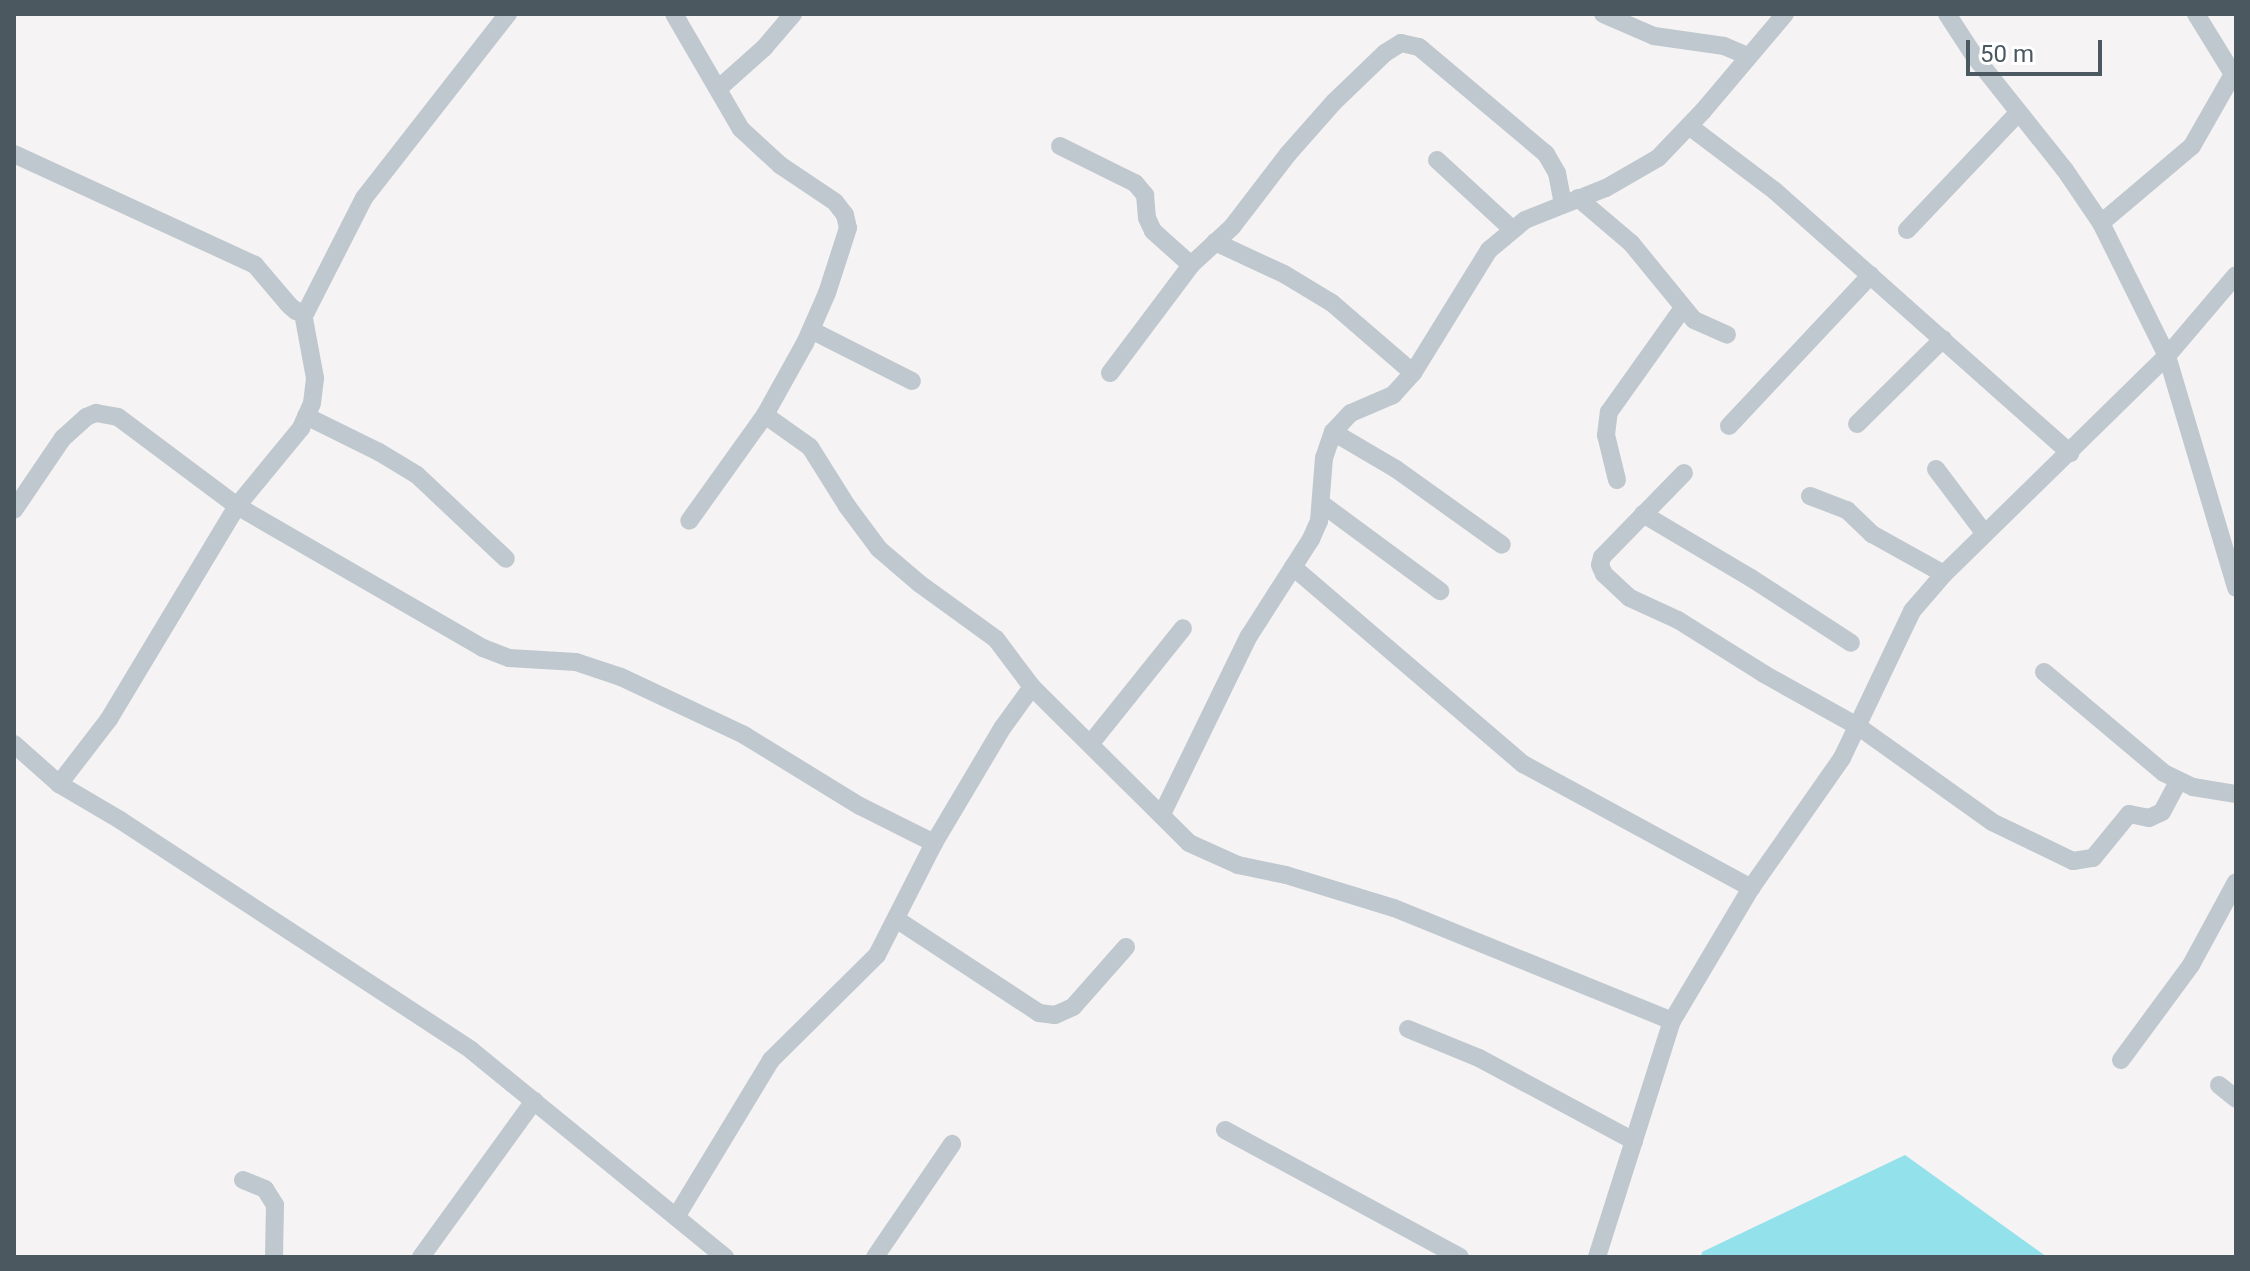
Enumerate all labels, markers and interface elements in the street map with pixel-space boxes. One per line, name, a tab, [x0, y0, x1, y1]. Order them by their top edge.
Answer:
scale bar	[1970, 24, 2106, 74]
text: 50 m	[1980, 40, 2034, 68]

